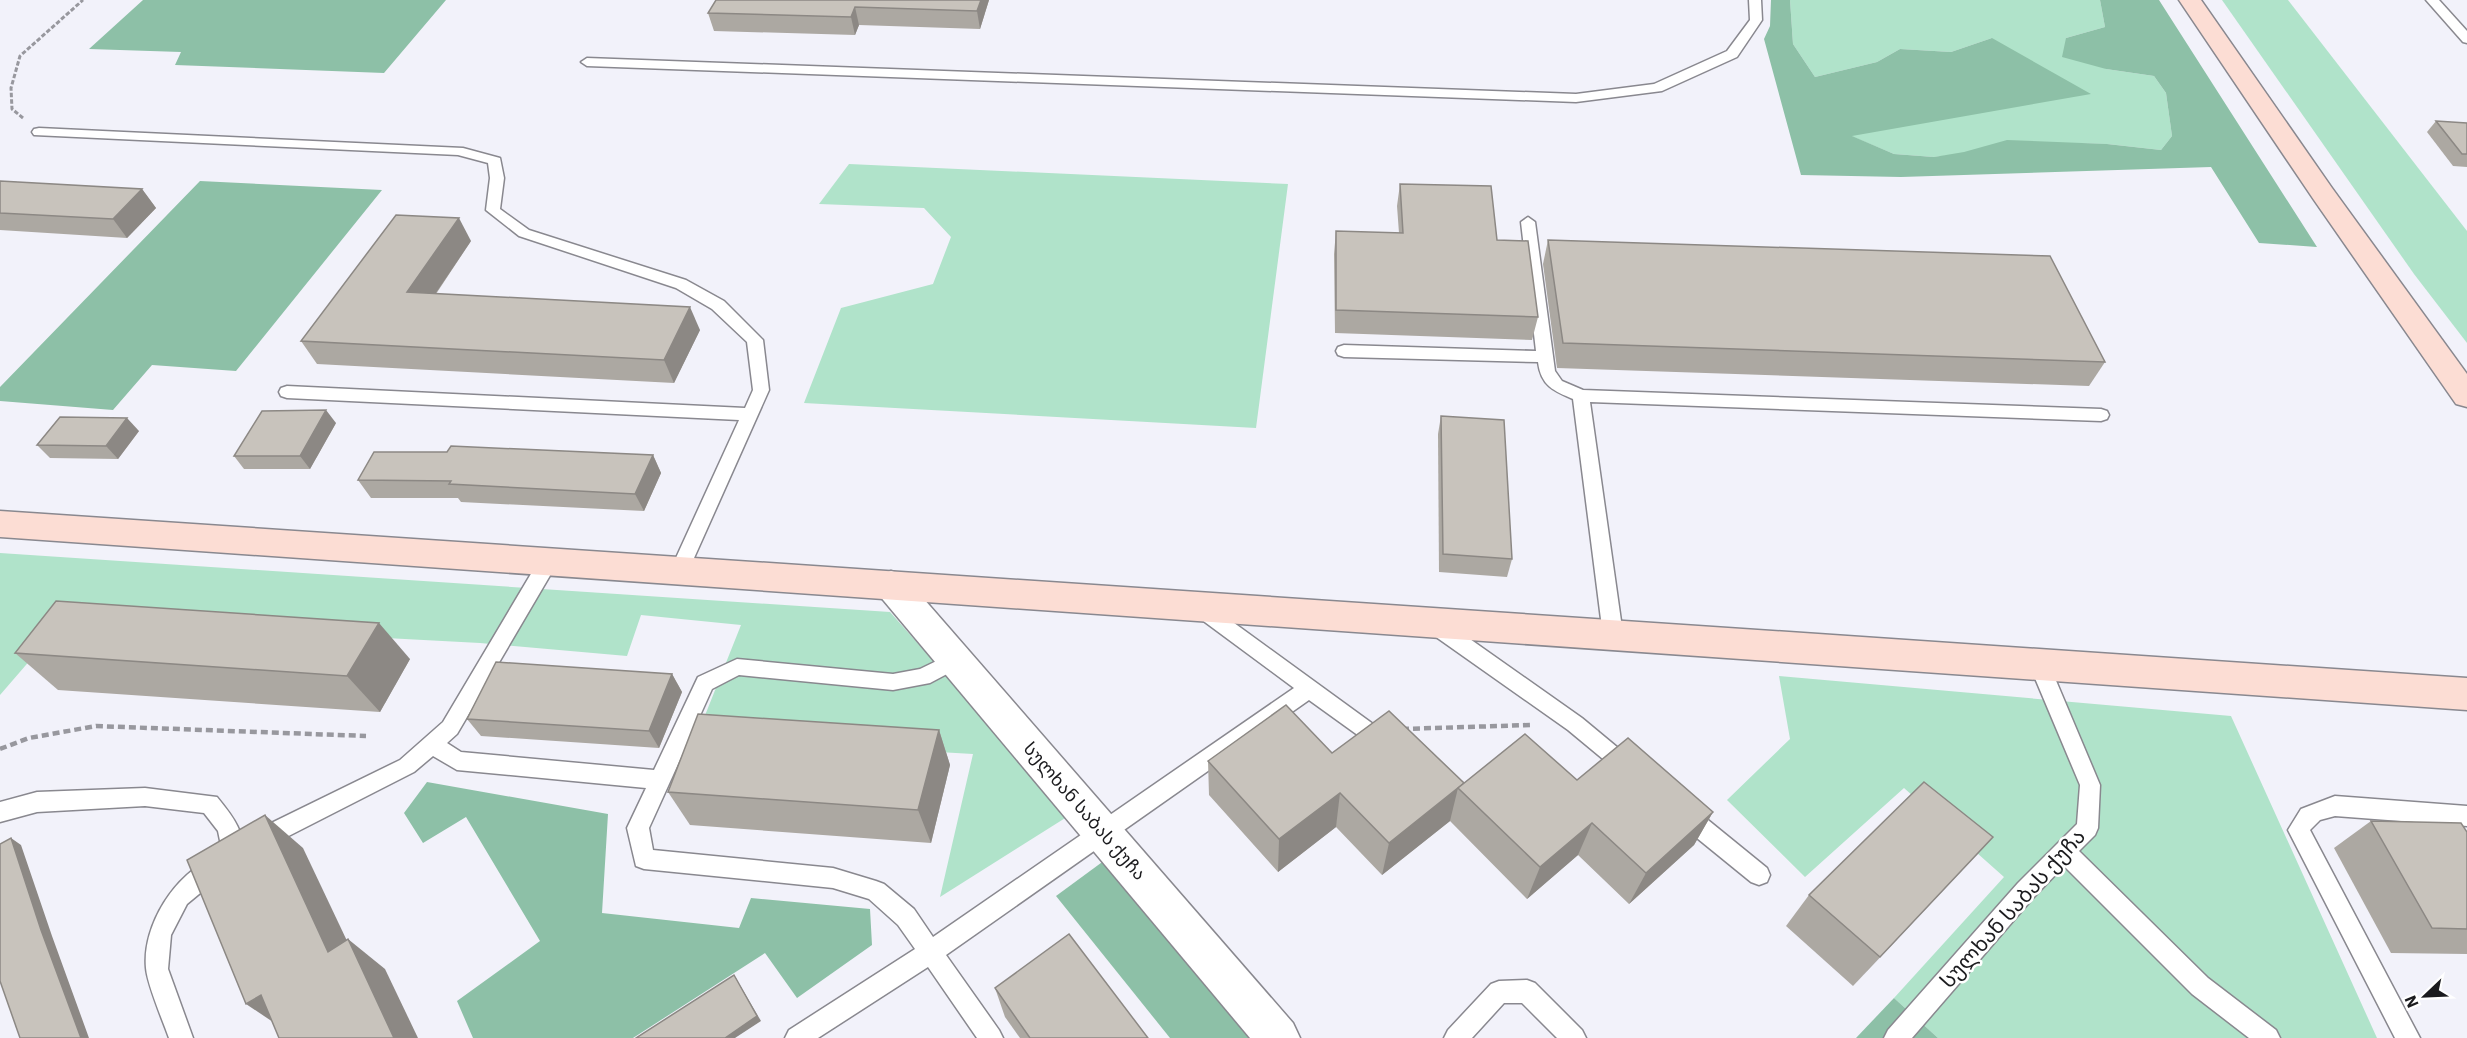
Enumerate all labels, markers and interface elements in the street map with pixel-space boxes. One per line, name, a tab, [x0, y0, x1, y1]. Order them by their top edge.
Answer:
street label: სულხან საბას ქუჩა	[1019, 737, 1151, 885]
street label: სულხან საბას ქუჩა	[1933, 822, 2091, 994]
north arrow	[2395, 966, 2455, 1026]
text: N	[2400, 993, 2423, 1011]

